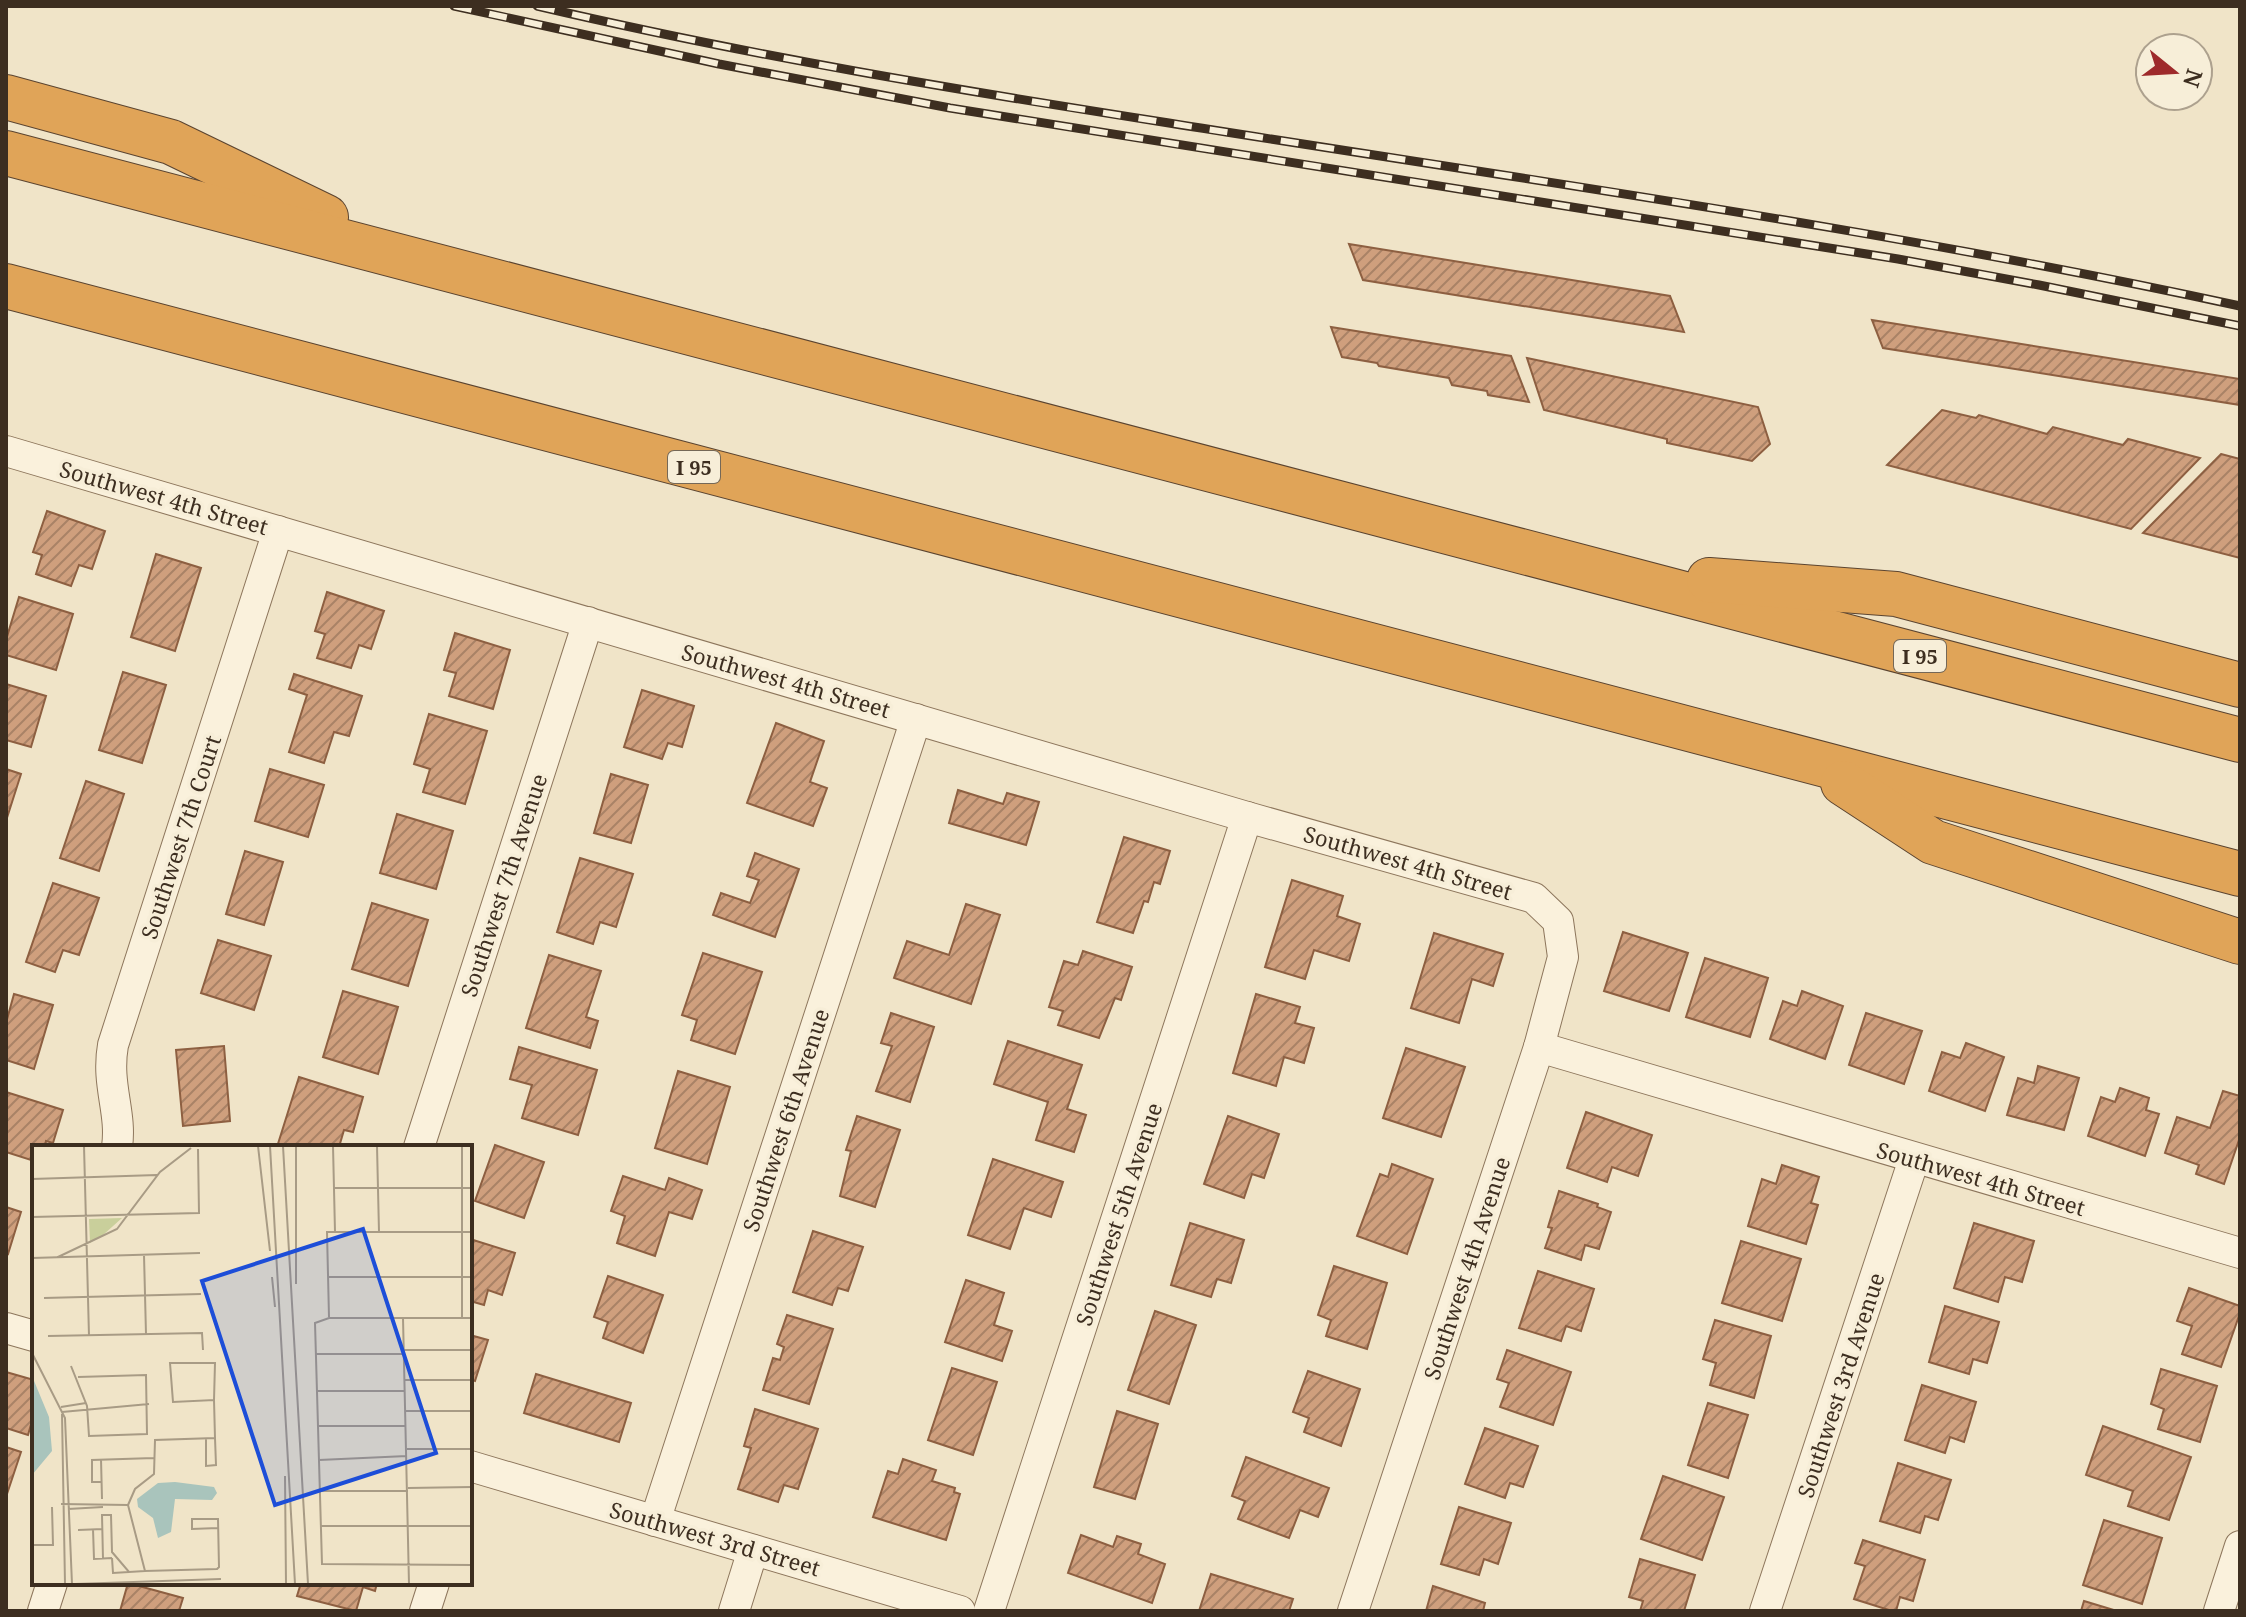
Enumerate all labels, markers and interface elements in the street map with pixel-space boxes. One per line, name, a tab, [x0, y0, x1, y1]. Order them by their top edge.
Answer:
north arrow	[2134, 32, 2214, 112]
text: N	[2177, 66, 2211, 91]
road number: I 95	[668, 451, 720, 483]
street label: Southwest 4th Street	[56, 453, 272, 541]
street label: Southwest 4th Street	[678, 636, 894, 724]
road number: I 95	[1894, 640, 1946, 672]
street label: Southwest 7th Court	[133, 731, 227, 943]
street label: Southwest 7th Avenue	[453, 770, 553, 1000]
street label: Southwest 4th Street	[1300, 818, 1516, 906]
street label: Southwest 6th Avenue	[735, 1005, 835, 1235]
street label: Southwest 5th Avenue	[1068, 1099, 1168, 1329]
street label: Southwest 4th Street	[1873, 1134, 2089, 1222]
inset map	[32, 1145, 472, 1585]
street label: Southwest 4th Avenue	[1416, 1153, 1516, 1383]
street label: Southwest 3rd Avenue	[1789, 1269, 1891, 1501]
street label: Southwest 3rd Street	[606, 1494, 824, 1582]

